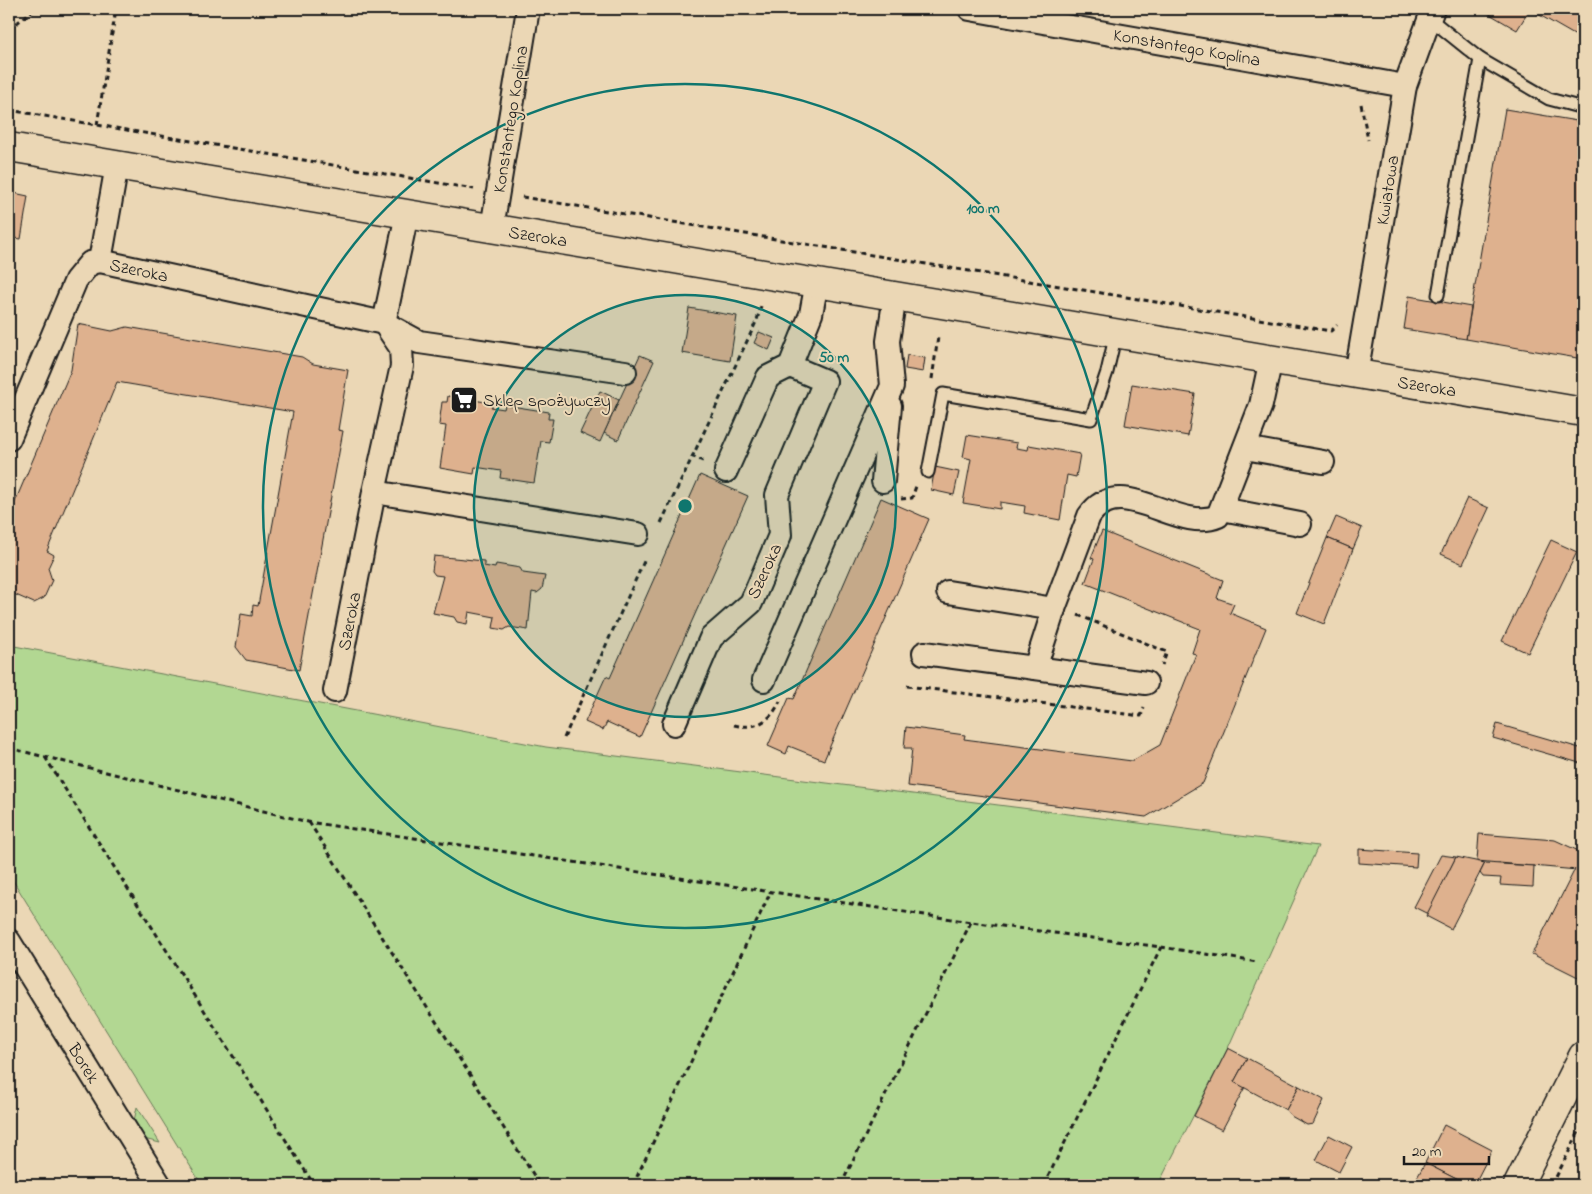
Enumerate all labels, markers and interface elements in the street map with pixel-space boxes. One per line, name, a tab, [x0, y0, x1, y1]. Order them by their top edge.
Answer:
street label: Konstantego Koplina	[1111, 23, 1262, 76]
street label: Konstantego Koplina	[487, 44, 537, 195]
street label: Kwiatowa	[1371, 153, 1407, 227]
text: 100 m	[966, 198, 1000, 220]
street label: Szeroka	[506, 221, 569, 255]
street label: Szeroka	[107, 253, 170, 291]
text: 50 m	[819, 347, 850, 369]
street label: Szeroka	[1395, 371, 1458, 405]
supermarket icon: Sklep spożywczy	[449, 385, 479, 415]
place label: Sklep spożywczy	[483, 389, 611, 415]
centre of rings	[676, 497, 694, 515]
street label: Szeroka	[742, 540, 790, 604]
street label: Szeroka	[333, 590, 369, 653]
street label: Borek	[59, 1038, 105, 1089]
scale bar	[1404, 1134, 1490, 1166]
text: 20 m	[1412, 1141, 1442, 1163]

